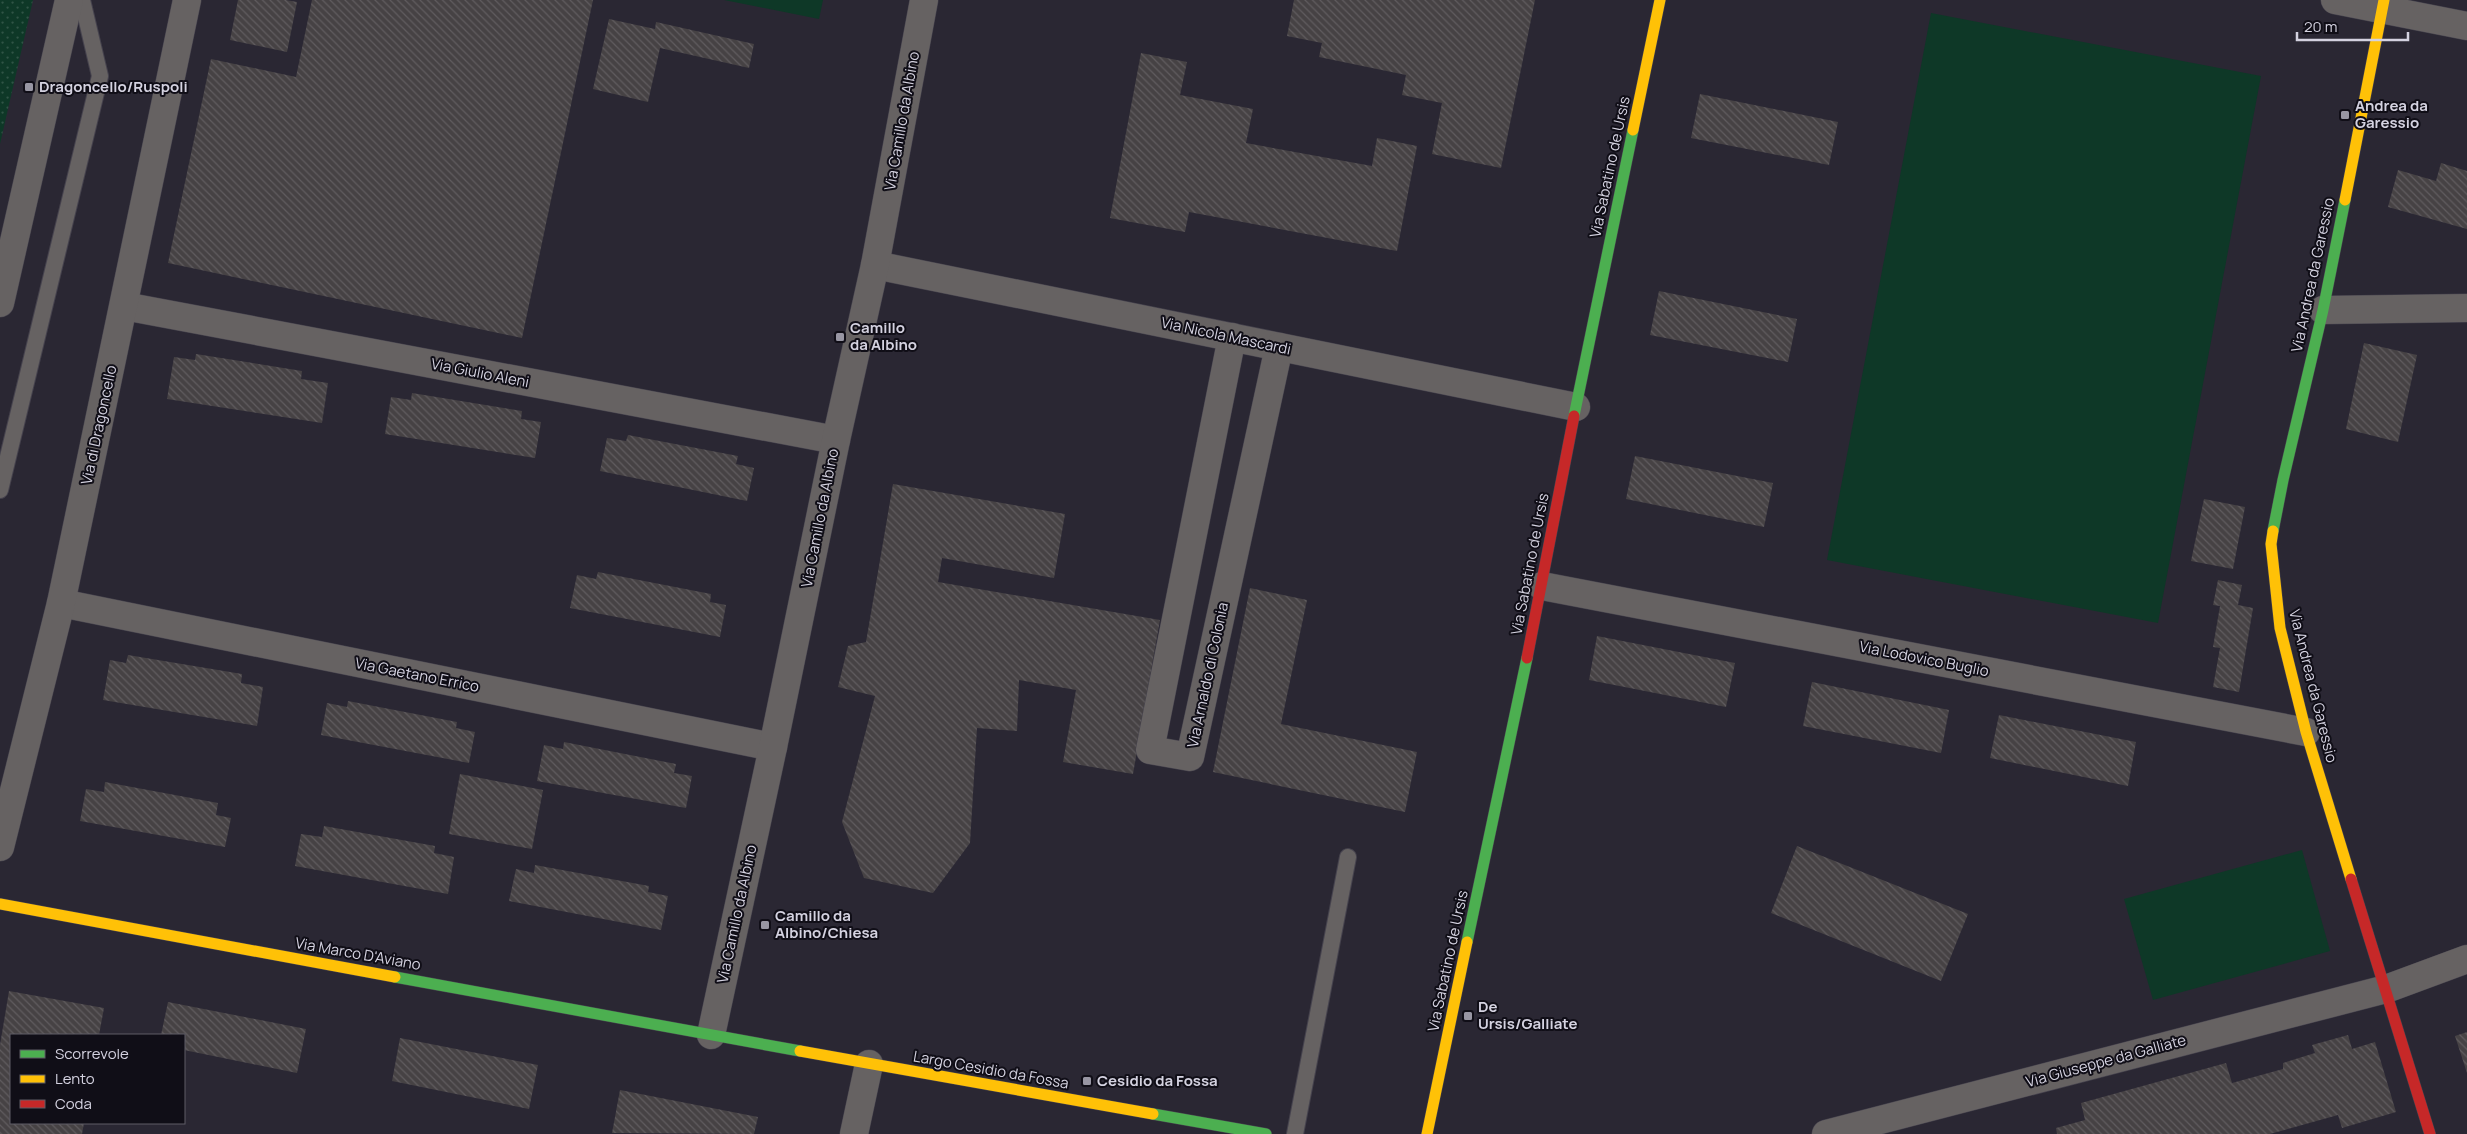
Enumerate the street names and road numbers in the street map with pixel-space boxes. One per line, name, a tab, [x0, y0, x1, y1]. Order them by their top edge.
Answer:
street label: Via Camillo da Albino	[879, 49, 924, 192]
street label: Via Sabatino de Ursis	[1584, 94, 1635, 240]
street label: Via Andrea da Garessio	[2286, 196, 2339, 354]
street label: Via Nicola Mascardi	[1159, 311, 1293, 360]
street label: Via Giulio Aleni	[429, 353, 531, 392]
street label: Via di Dragoncello	[76, 363, 121, 487]
street label: Via Camillo da Albino	[796, 447, 843, 589]
street label: Via Sabatino de Ursis	[1505, 491, 1554, 637]
street label: Via Arnaldo di Colonia	[1182, 600, 1233, 750]
street label: Via Andrea da Garessio	[2284, 607, 2343, 765]
street label: Via Lodovico Buglio	[1858, 636, 1991, 681]
street label: Via Gaetano Errico	[353, 652, 481, 697]
street label: Via Camillo da Albino	[712, 843, 761, 985]
street label: Via Sabatino de Ursis	[1422, 888, 1473, 1034]
street label: Via Marco D'Aviano	[294, 932, 423, 975]
street label: Via Giuseppe da Galliate	[2023, 1029, 2188, 1092]
street label: Largo Cesidio da Fossa	[912, 1045, 1070, 1094]

